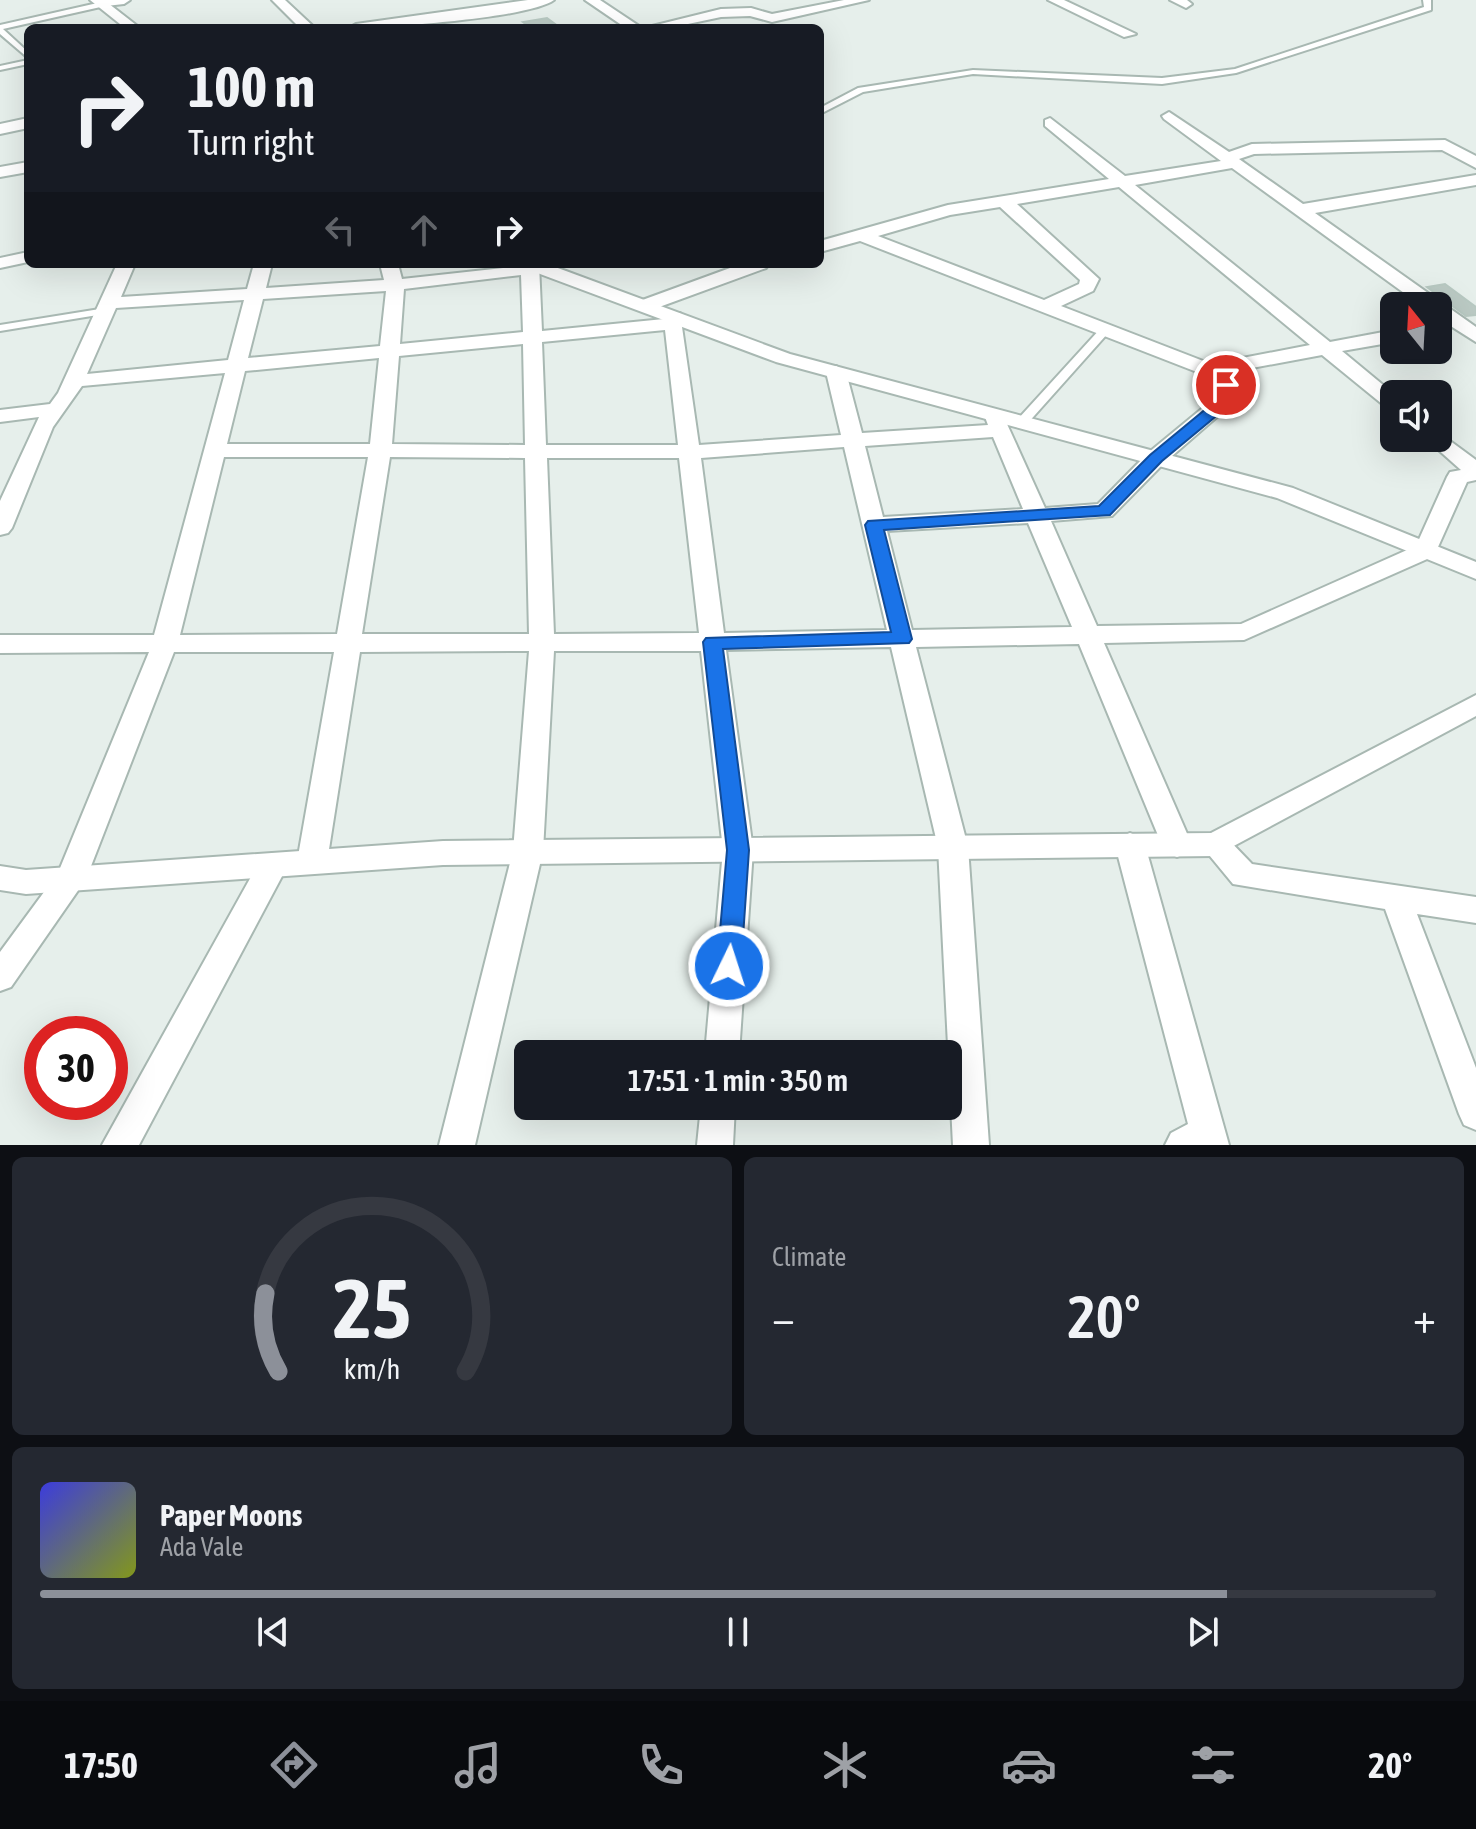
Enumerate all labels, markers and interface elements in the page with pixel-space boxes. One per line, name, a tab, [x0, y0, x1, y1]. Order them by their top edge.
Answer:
text: 100 m	[188, 55, 315, 119]
icon: right	[56, 56, 160, 160]
text: Turn right	[188, 121, 315, 163]
icon: left	[318, 208, 362, 252]
icon: ahead	[402, 208, 446, 252]
icon: right	[486, 208, 530, 252]
north arrow	[1380, 292, 1452, 364]
map controls	[1380, 292, 1452, 452]
pin	[1192, 351, 1260, 419]
icon: arrive	[1204, 363, 1248, 407]
button: sound	[1380, 380, 1452, 452]
position arrow	[687, 924, 771, 1008]
speed limit sign: 30	[24, 1016, 128, 1120]
text: 17:51 · 1 min · 350 m	[628, 1063, 848, 1097]
text: Climate	[772, 1242, 846, 1272]
text: 25	[333, 1260, 411, 1356]
text: 20°	[1068, 1282, 1140, 1351]
text: −	[772, 1292, 795, 1342]
text: +	[1413, 1292, 1436, 1342]
text: km/h	[344, 1352, 400, 1385]
text: Paper Moons	[160, 1498, 302, 1532]
text: Ada Vale	[160, 1532, 243, 1562]
icon: previous	[251, 1610, 295, 1654]
icon: pause	[716, 1610, 760, 1654]
icon: next	[1181, 1610, 1225, 1654]
icon: directions	[266, 1737, 322, 1793]
icon: music	[450, 1737, 506, 1793]
icon: phone	[633, 1737, 689, 1793]
icon: climate	[817, 1737, 873, 1793]
icon: car	[1001, 1737, 1057, 1793]
icon: filters	[1185, 1737, 1241, 1793]
text: 17:50	[64, 1744, 138, 1786]
text: 20°	[1368, 1744, 1412, 1786]

